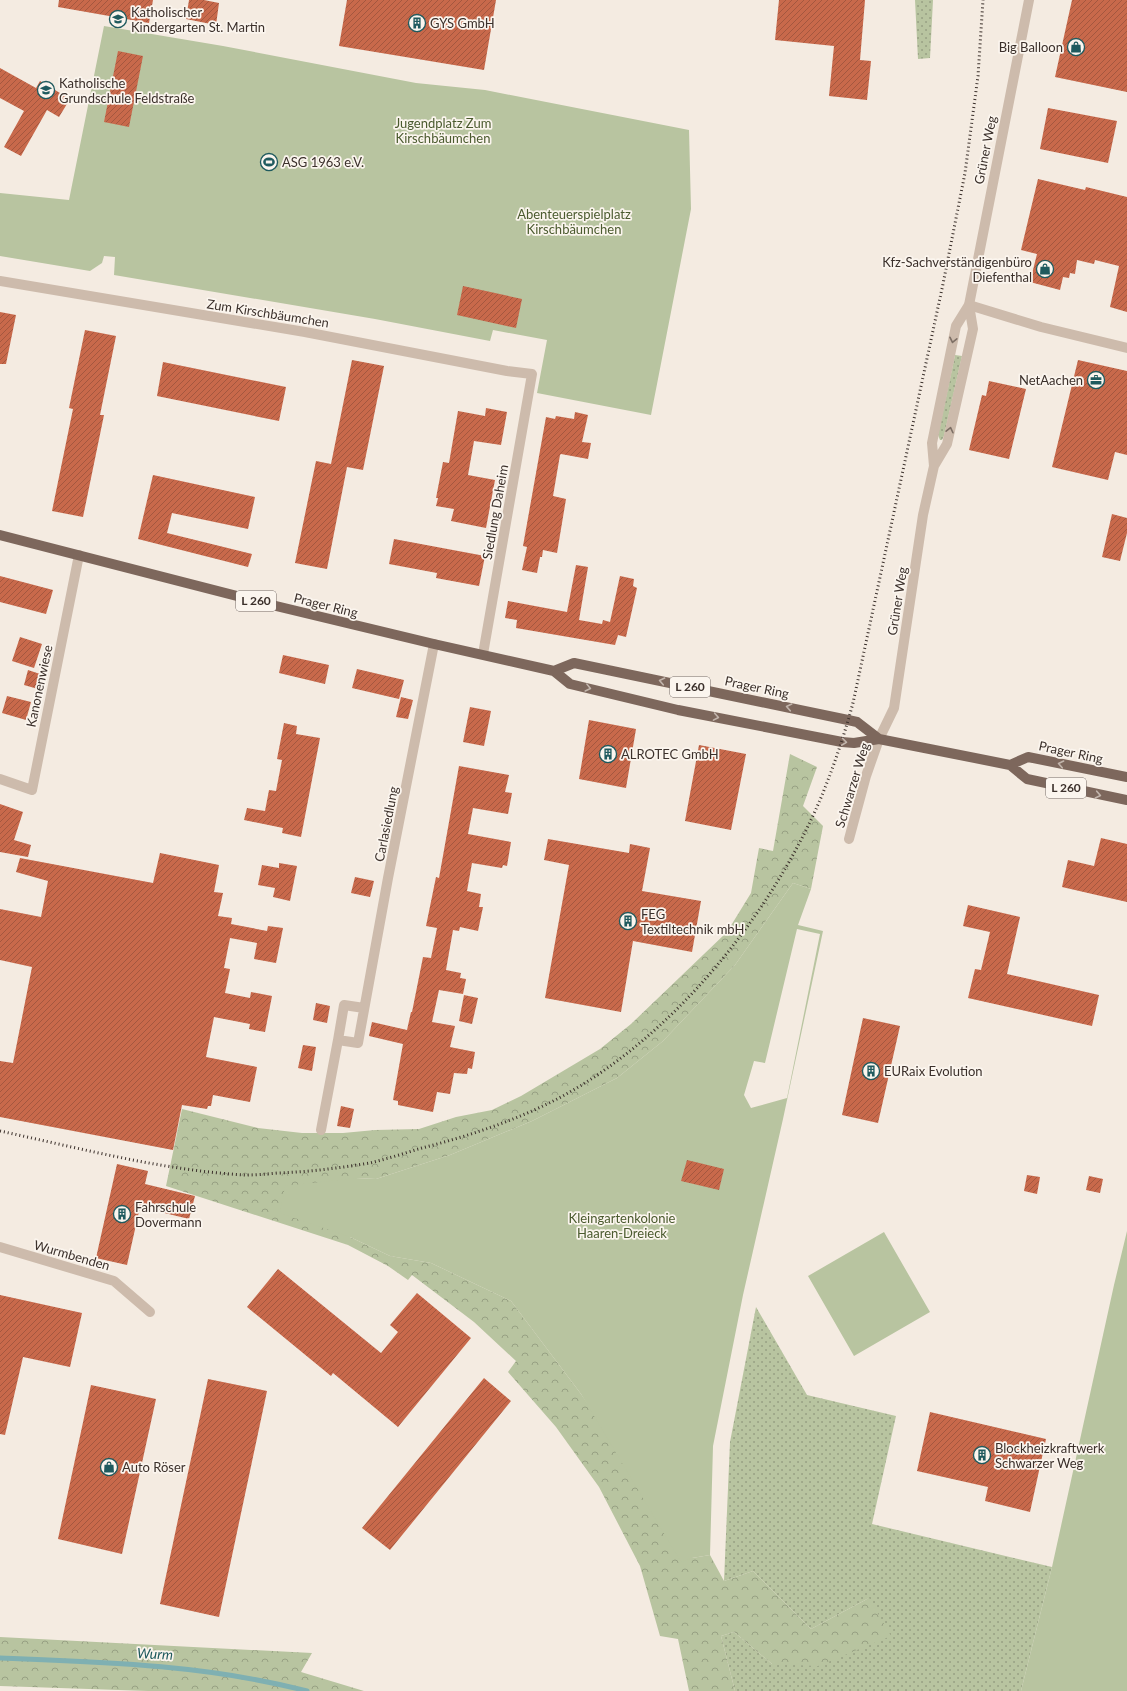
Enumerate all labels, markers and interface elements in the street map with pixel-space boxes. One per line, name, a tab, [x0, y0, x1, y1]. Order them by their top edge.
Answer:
place label: Katholischer Kindergarten St. Martin	[131, 4, 265, 35]
school or university icon: Katholischer Kindergarten St. Martin	[108, 9, 128, 29]
building icon: GYS GmbH	[407, 13, 427, 33]
place label: GYS GmbH	[430, 15, 495, 31]
shop icon: Big Balloon	[1066, 37, 1086, 57]
place label: Big Balloon	[999, 39, 1063, 55]
place label: Katholische Grundschule Feldstraße	[59, 75, 194, 106]
school or university icon: Katholische Grundschule Feldstraße	[36, 80, 56, 100]
street label: Grüner Weg	[971, 114, 1000, 186]
park label: Jugendplatz Zum Kirschbäumchen	[395, 115, 491, 146]
sports icon: ASG 1963 e.V.	[259, 152, 279, 172]
place label: ASG 1963 e.V.	[282, 154, 364, 170]
park label: Abenteuerspielplatz Kirschbäumchen	[517, 206, 631, 237]
place label: Kfz-Sachverständigenbüro Diefenthal	[882, 254, 1032, 285]
shop icon: Kfz-Sachverständigenbüro Diefenthal	[1035, 259, 1055, 279]
street label: Zum Kirschbäumchen	[206, 295, 330, 331]
one-way arrow	[950, 337, 958, 344]
office icon: NetAachen	[1086, 370, 1106, 390]
place label: NetAachen	[1019, 372, 1083, 388]
one-way arrow	[945, 427, 953, 434]
street label: Siedlung Daheim	[479, 463, 511, 561]
street label: Grüner Weg	[884, 565, 910, 637]
street label: Prager Ring	[292, 589, 360, 621]
road number: L 260	[236, 591, 276, 611]
street label: Kanonenwiese	[22, 643, 56, 729]
street label: Prager Ring	[723, 672, 791, 702]
road number: L 260	[670, 677, 710, 697]
one-way arrow	[658, 678, 665, 686]
one-way arrow	[585, 684, 591, 692]
one-way arrow	[786, 704, 792, 712]
one-way arrow	[713, 712, 719, 721]
one-way arrow	[841, 737, 847, 746]
street label: Prager Ring	[1037, 737, 1105, 767]
street label: Schwarzer Weg	[831, 740, 873, 830]
building icon: ALROTEC GmbH	[598, 744, 618, 764]
place label: ALROTEC GmbH	[621, 746, 719, 762]
one-way arrow	[1058, 760, 1065, 768]
road number: L 260	[1046, 778, 1086, 798]
street label: Carlasiedlung	[371, 785, 401, 863]
one-way arrow	[1095, 790, 1101, 798]
place label: FEG Textiltechnik mbH	[641, 906, 744, 937]
building icon: FEG Textiltechnik mbH	[618, 911, 638, 931]
building icon: EURaix Evolution	[861, 1061, 881, 1081]
place label: EURaix Evolution	[884, 1063, 983, 1079]
place label: Fahrschule Dovermann	[135, 1199, 202, 1230]
building icon: Fahrschule Dovermann	[112, 1204, 132, 1224]
park label: Kleingartenkolonie Haaren-Dreieck	[569, 1210, 676, 1241]
street label: Wurmbenden	[32, 1236, 112, 1274]
place label: Blockheizkraftwerk Schwarzer Weg	[995, 1440, 1105, 1471]
building icon: Blockheizkraftwerk Schwarzer Weg	[972, 1445, 992, 1465]
shop icon: Auto Röser	[99, 1457, 119, 1477]
place label: Auto Röser	[122, 1459, 186, 1475]
water label: Wurm	[137, 1644, 174, 1663]

